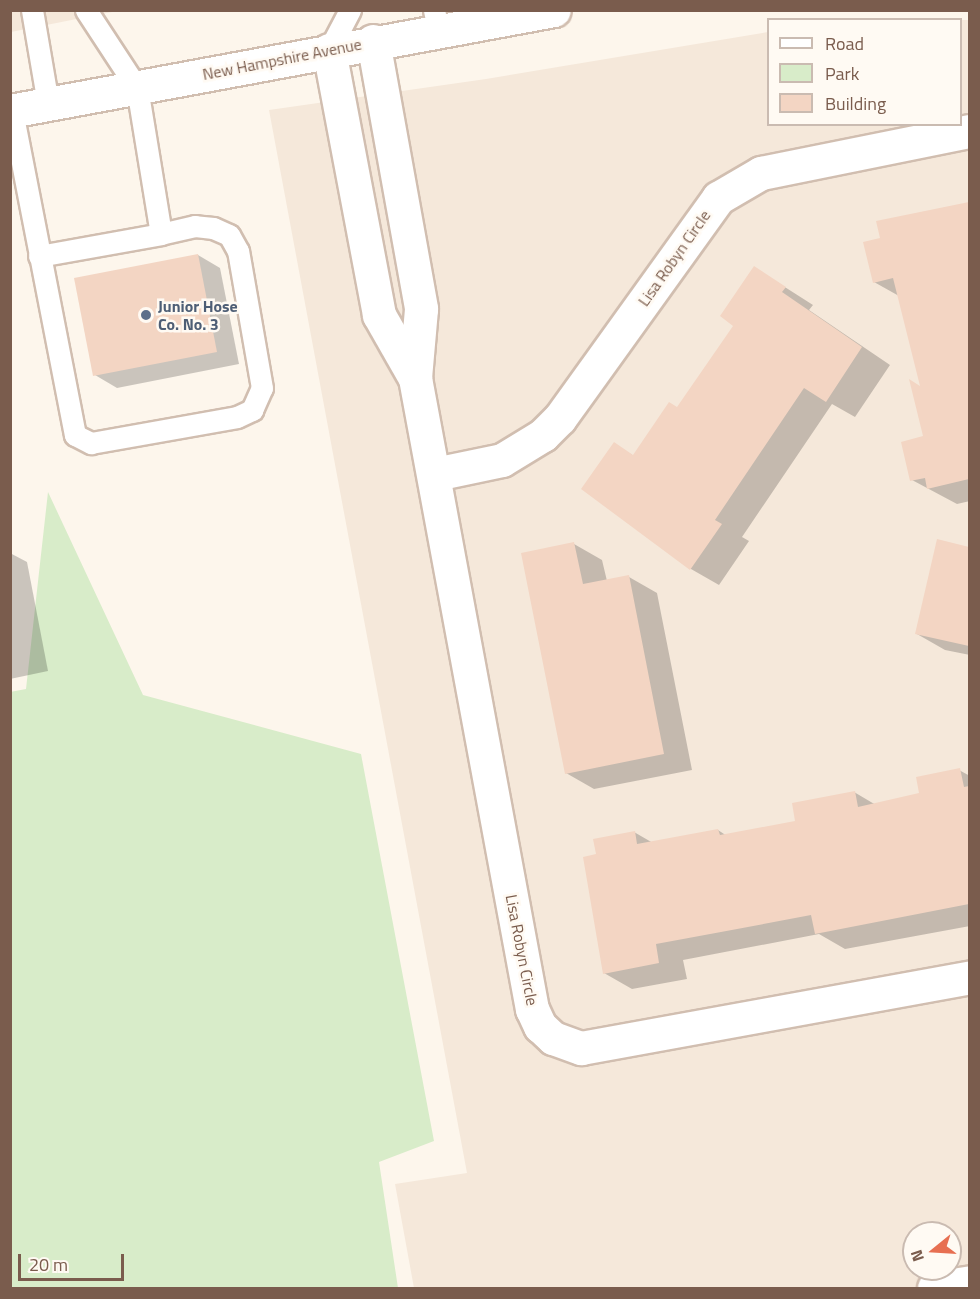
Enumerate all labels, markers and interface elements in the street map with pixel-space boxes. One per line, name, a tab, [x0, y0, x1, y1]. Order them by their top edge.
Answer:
legend	[767, 18, 962, 126]
text: Road	[825, 30, 864, 57]
street label: New Hampshire Avenue	[201, 34, 363, 84]
text: Park	[825, 60, 859, 87]
text: Building	[825, 90, 886, 117]
street label: Lisa Robyn Circle	[634, 206, 714, 310]
place label: Junior Hose Co. No. 3	[158, 296, 238, 334]
marker: Junior Hose Co. No. 3	[139, 308, 153, 322]
street label: Lisa Robyn Circle	[502, 893, 542, 1007]
north arrow	[902, 1221, 962, 1281]
scale bar	[21, 1242, 128, 1280]
text: N	[904, 1247, 930, 1265]
text: 20 m	[29, 1251, 68, 1278]

